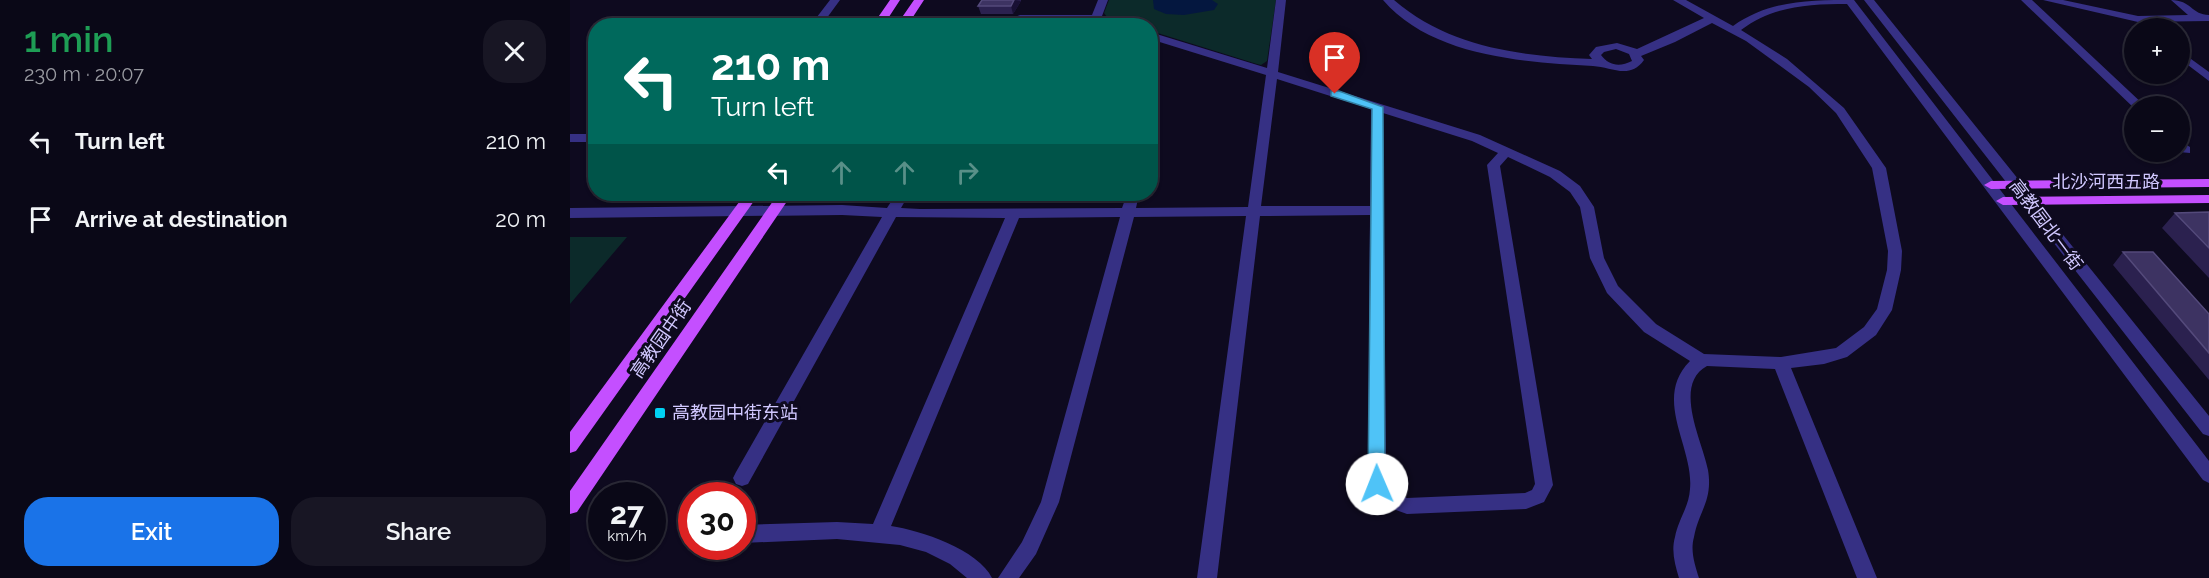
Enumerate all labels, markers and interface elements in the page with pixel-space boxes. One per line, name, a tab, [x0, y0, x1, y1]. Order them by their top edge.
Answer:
text: 1 min	[24, 18, 113, 60]
map controls	[2124, 18, 2190, 162]
button: +	[2124, 18, 2190, 84]
button: close	[483, 20, 546, 83]
pin	[1309, 32, 1360, 94]
text: 210 m	[711, 41, 830, 90]
icon: arrive	[1318, 41, 1351, 74]
icon: left	[612, 42, 690, 120]
text: 230 m · 20:07	[24, 62, 144, 86]
text: Turn left	[711, 91, 814, 122]
button: −	[2124, 96, 2190, 162]
icon: left	[24, 125, 57, 158]
text: Turn left	[75, 128, 165, 154]
text: 210 m	[486, 128, 546, 154]
icon: left	[762, 156, 795, 189]
icon: ahead	[825, 156, 858, 189]
icon: ahead	[888, 156, 921, 189]
icon: right	[951, 156, 984, 189]
street label: 北沙河西五路	[2052, 171, 2160, 192]
street label: 高教园北一街	[2006, 175, 2087, 274]
icon: arrive	[24, 203, 57, 236]
text: Arrive at destination	[75, 206, 288, 232]
text: 20 m	[495, 206, 546, 232]
street label: 高教园中街	[626, 296, 695, 382]
place label: 高教园中街东站	[672, 402, 798, 423]
marker: 高教园中街东站	[653, 406, 667, 420]
position arrow	[1345, 452, 1409, 516]
speed limit sign: 30	[678, 482, 756, 560]
text: 27	[610, 496, 644, 531]
button: Exit	[24, 497, 279, 566]
button: Share	[291, 497, 546, 566]
text: km/h	[607, 527, 647, 545]

